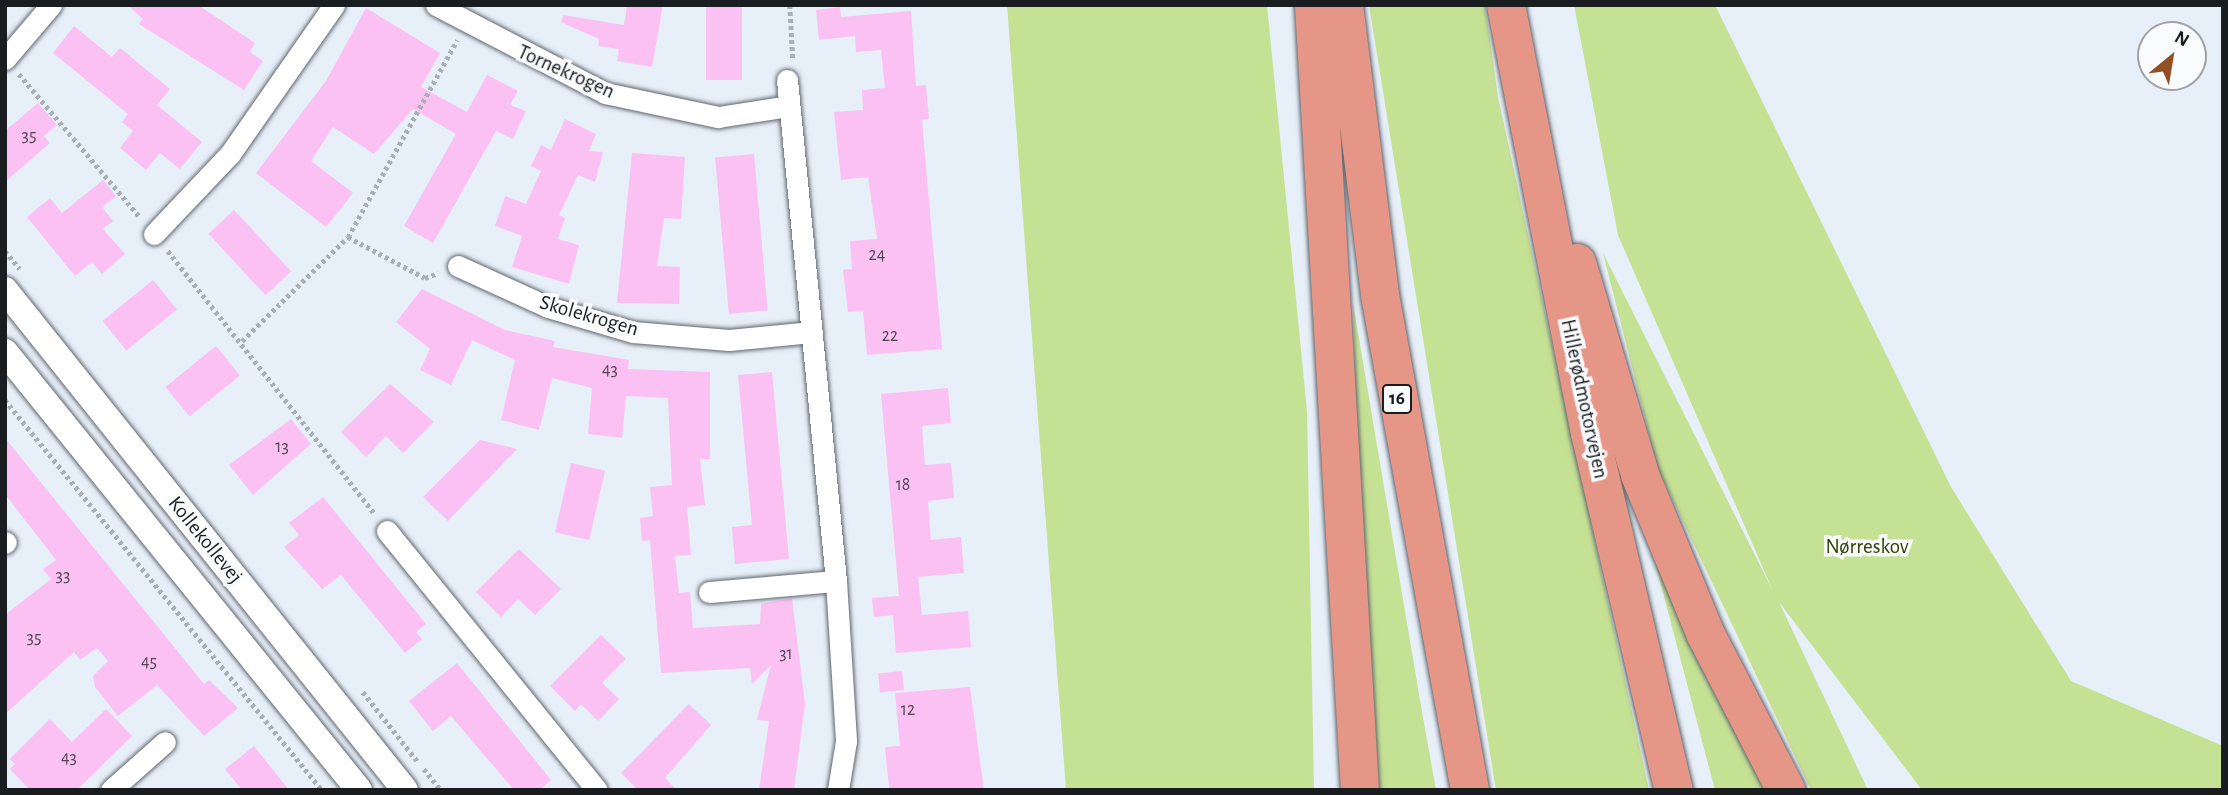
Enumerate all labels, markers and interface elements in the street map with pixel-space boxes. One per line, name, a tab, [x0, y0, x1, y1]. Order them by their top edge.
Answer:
north arrow	[2137, 21, 2207, 91]
text: N	[2171, 28, 2192, 51]
street label: Tornekrogen	[514, 39, 618, 105]
house number: 35	[22, 125, 36, 147]
house number: 24	[869, 244, 885, 266]
street label: Skolekrogen	[537, 290, 641, 342]
street label: Hillerødmotorvejen	[1555, 317, 1613, 481]
house number: 22	[882, 325, 898, 347]
house number: 43	[602, 359, 618, 381]
road number: 16	[1381, 384, 1413, 414]
house number: 13	[275, 436, 289, 458]
house number: 18	[896, 474, 910, 496]
street label: Kollekollevej	[162, 491, 248, 589]
park label: Nørreskov	[1825, 534, 1909, 560]
house number: 33	[56, 565, 70, 587]
house number: 35	[27, 627, 41, 649]
house number: 31	[779, 643, 793, 665]
house number: 45	[141, 651, 157, 673]
house number: 12	[901, 699, 915, 721]
house number: 43	[61, 747, 77, 769]

